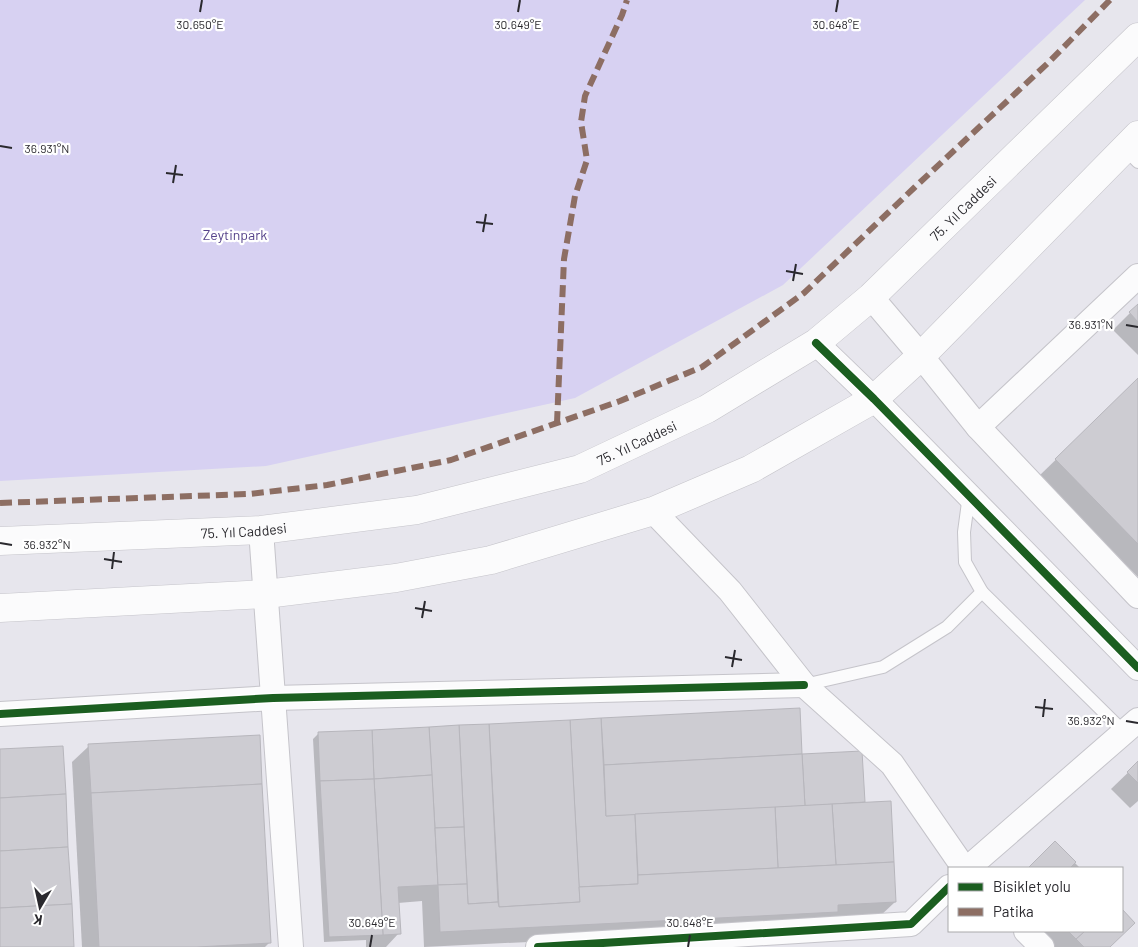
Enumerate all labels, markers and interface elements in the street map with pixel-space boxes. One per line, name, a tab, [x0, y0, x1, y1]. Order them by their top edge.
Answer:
text: 30.650°E	[176, 17, 224, 31]
text: 30.649°E	[494, 17, 542, 31]
text: 30.648°E	[812, 17, 860, 31]
text: 36.931°N	[25, 141, 69, 155]
street label: 75. Yıl Caddesi	[926, 172, 999, 244]
park label: Zeytinpark	[203, 226, 267, 243]
text: 36.931°N	[1069, 317, 1113, 331]
street label: 75. Yıl Caddesi	[594, 416, 679, 468]
street label: 75. Yıl Caddesi	[200, 518, 288, 541]
text: 36.932°N	[23, 537, 71, 551]
text: 36.932°N	[1067, 713, 1115, 727]
legend	[948, 867, 1123, 932]
text: Bisiklet yolu	[993, 877, 1071, 895]
north arrow	[15, 882, 65, 932]
text: Patika	[993, 902, 1034, 920]
text: K	[32, 911, 44, 929]
text: 30.649°E	[348, 915, 396, 929]
text: 30.648°E	[666, 915, 714, 929]

